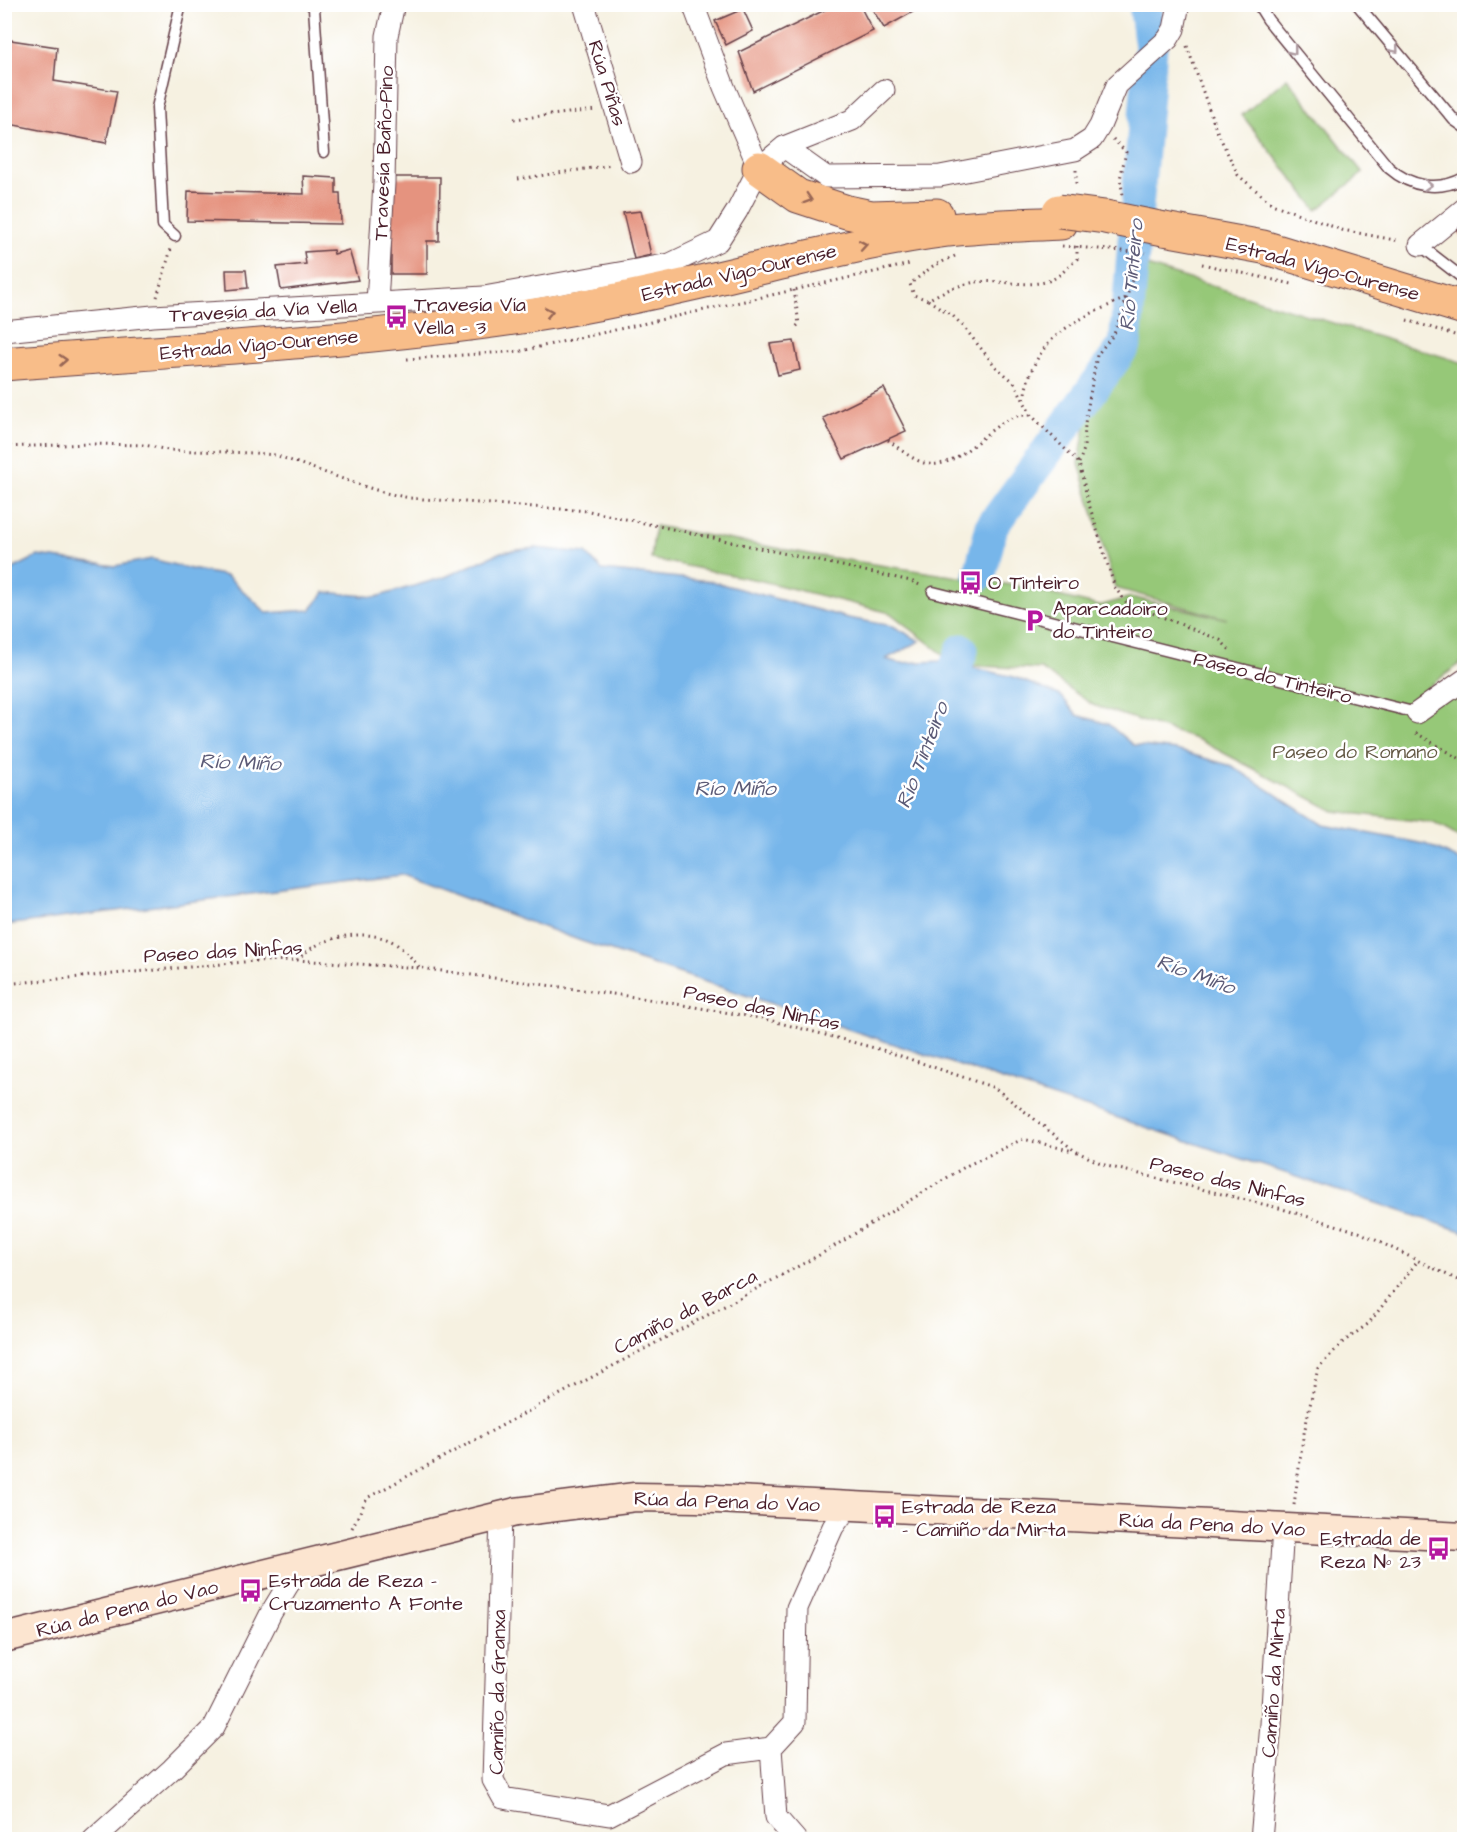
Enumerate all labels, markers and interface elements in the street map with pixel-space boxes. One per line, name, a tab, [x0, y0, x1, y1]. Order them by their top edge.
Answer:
street label: Rúa Piñas	[581, 37, 633, 130]
one-way arrow	[1388, 42, 1399, 53]
one-way arrow	[1286, 44, 1297, 55]
street label: Travesía Baño-Pino	[367, 65, 401, 241]
one-way arrow	[1423, 178, 1432, 191]
one-way arrow	[802, 192, 813, 205]
water label: Río Tinteiro	[1112, 216, 1151, 332]
street label: Estrada Vigo-Ourense	[1223, 230, 1423, 309]
street label: Estrada Vigo-Ourense	[639, 237, 840, 310]
one-way arrow	[858, 239, 868, 252]
place label: Travesía Vía Vella - 3	[414, 291, 526, 342]
street label: Travesía da Vía Vella	[168, 292, 358, 330]
bus stop icon: Travesía Vía Vella - 3	[383, 303, 409, 329]
one-way arrow	[544, 306, 554, 319]
street label: Estrada Vigo-Ourense	[159, 322, 360, 369]
one-way arrow	[58, 354, 67, 367]
bus stop icon: O Tinteiro	[957, 569, 983, 595]
place label: O Tinteiro	[988, 569, 1079, 597]
place label: Aparcadoiro do Tinteiro	[1053, 595, 1168, 646]
parking icon: Aparcadoiro do Tinteiro	[1022, 607, 1048, 633]
street label: Paseo do Tinteiro	[1191, 645, 1355, 711]
water label: Río Tinteiro	[889, 696, 957, 812]
park label: Paseo do Romano	[1272, 738, 1438, 766]
water label: Río Miño	[199, 747, 283, 778]
water label: Río Miño	[694, 774, 778, 803]
street label: Paseo das Ninfas	[143, 934, 303, 970]
water label: Río Miño	[1153, 947, 1241, 1003]
street label: Paseo das Ninfas	[681, 978, 843, 1038]
street label: Paseo das Ninfas	[1147, 1149, 1308, 1215]
street label: Camiño da Barca	[609, 1262, 762, 1362]
street label: Rúa da Pena do Vao	[633, 1485, 821, 1519]
place label: Estrada de Reza - Camiño da Mirta	[902, 1493, 1066, 1544]
bus stop icon: Estrada de Reza - Camiño da Mirta	[871, 1504, 897, 1530]
street label: Rúa da Pena do Vao	[1118, 1506, 1306, 1544]
place label: Estrada de Reza Nº 23	[1320, 1525, 1421, 1576]
bus stop icon: Estrada de Reza Nº 23	[1426, 1536, 1452, 1562]
place label: Estrada de Reza - Cruzamento A Fonte	[269, 1567, 463, 1618]
street label: Rúa da Pena do Vao	[33, 1573, 221, 1645]
bus stop icon: Estrada de Reza - Cruzamento A Fonte	[238, 1578, 264, 1604]
street label: Camiño da Mirta	[1255, 1608, 1293, 1759]
street label: Camiño da Granxa	[483, 1609, 513, 1775]

